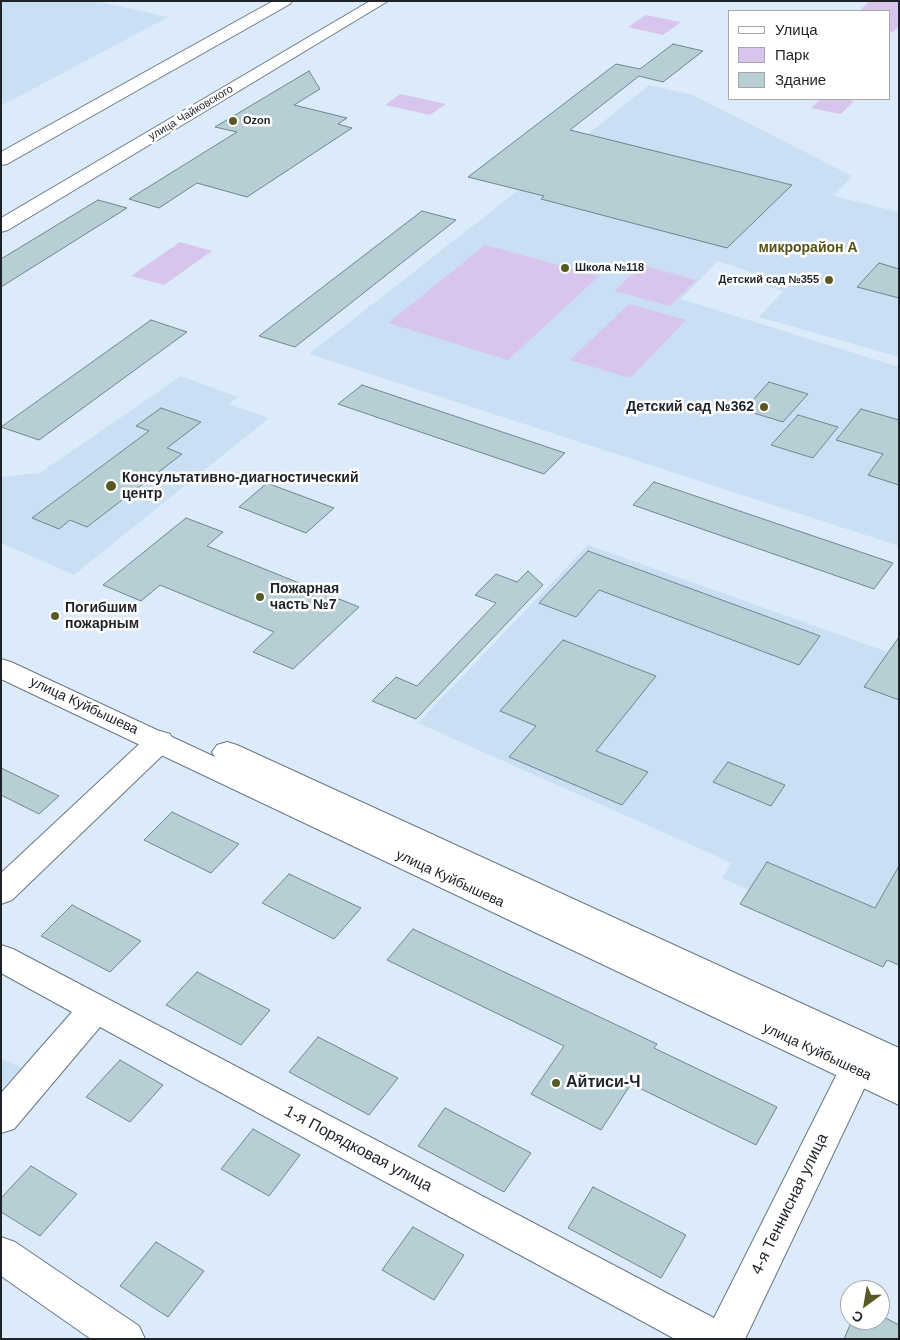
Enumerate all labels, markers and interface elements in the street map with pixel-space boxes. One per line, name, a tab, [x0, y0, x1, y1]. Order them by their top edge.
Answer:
legend	[728, 10, 890, 100]
text: Улица	[775, 21, 818, 38]
text: Парк	[775, 46, 809, 63]
text: Здание	[775, 71, 826, 88]
street label: улица Чайковского	[146, 83, 236, 143]
place label: Ozon	[243, 114, 270, 128]
marker: Ozon	[227, 115, 239, 127]
district label: микрорайон А	[758, 240, 858, 256]
place label: Школа №118	[575, 261, 644, 275]
marker: Школа №118	[559, 262, 571, 274]
place label: Детский сад №355	[719, 273, 819, 287]
marker: Детский сад №355	[823, 274, 835, 286]
place label: Детский сад №362	[626, 399, 754, 415]
marker: Детский сад №362	[758, 401, 770, 413]
place label: Консультативно-диагностический центр	[122, 470, 359, 502]
marker: Консультативно-диагностический центр	[104, 479, 118, 493]
place label: Пожарная часть №7	[270, 581, 339, 614]
marker: Пожарная часть №7	[254, 591, 266, 603]
place label: Погибшим пожарным	[65, 600, 139, 632]
marker: Погибшим пожарным	[49, 610, 61, 622]
street label: улица Куйбышева	[27, 674, 141, 738]
street label: улица Куйбышева	[393, 847, 507, 911]
street label: улица Куйбышева	[760, 1020, 874, 1084]
place label: Айтиси-Ч	[566, 1073, 640, 1093]
marker: Айтиси-Ч	[550, 1077, 562, 1089]
street label: 1-я Порядковая улица	[281, 1102, 435, 1196]
street label: 4-я Теннисная улица	[747, 1130, 833, 1278]
north arrow	[840, 1280, 890, 1330]
text: С	[849, 1307, 866, 1326]

